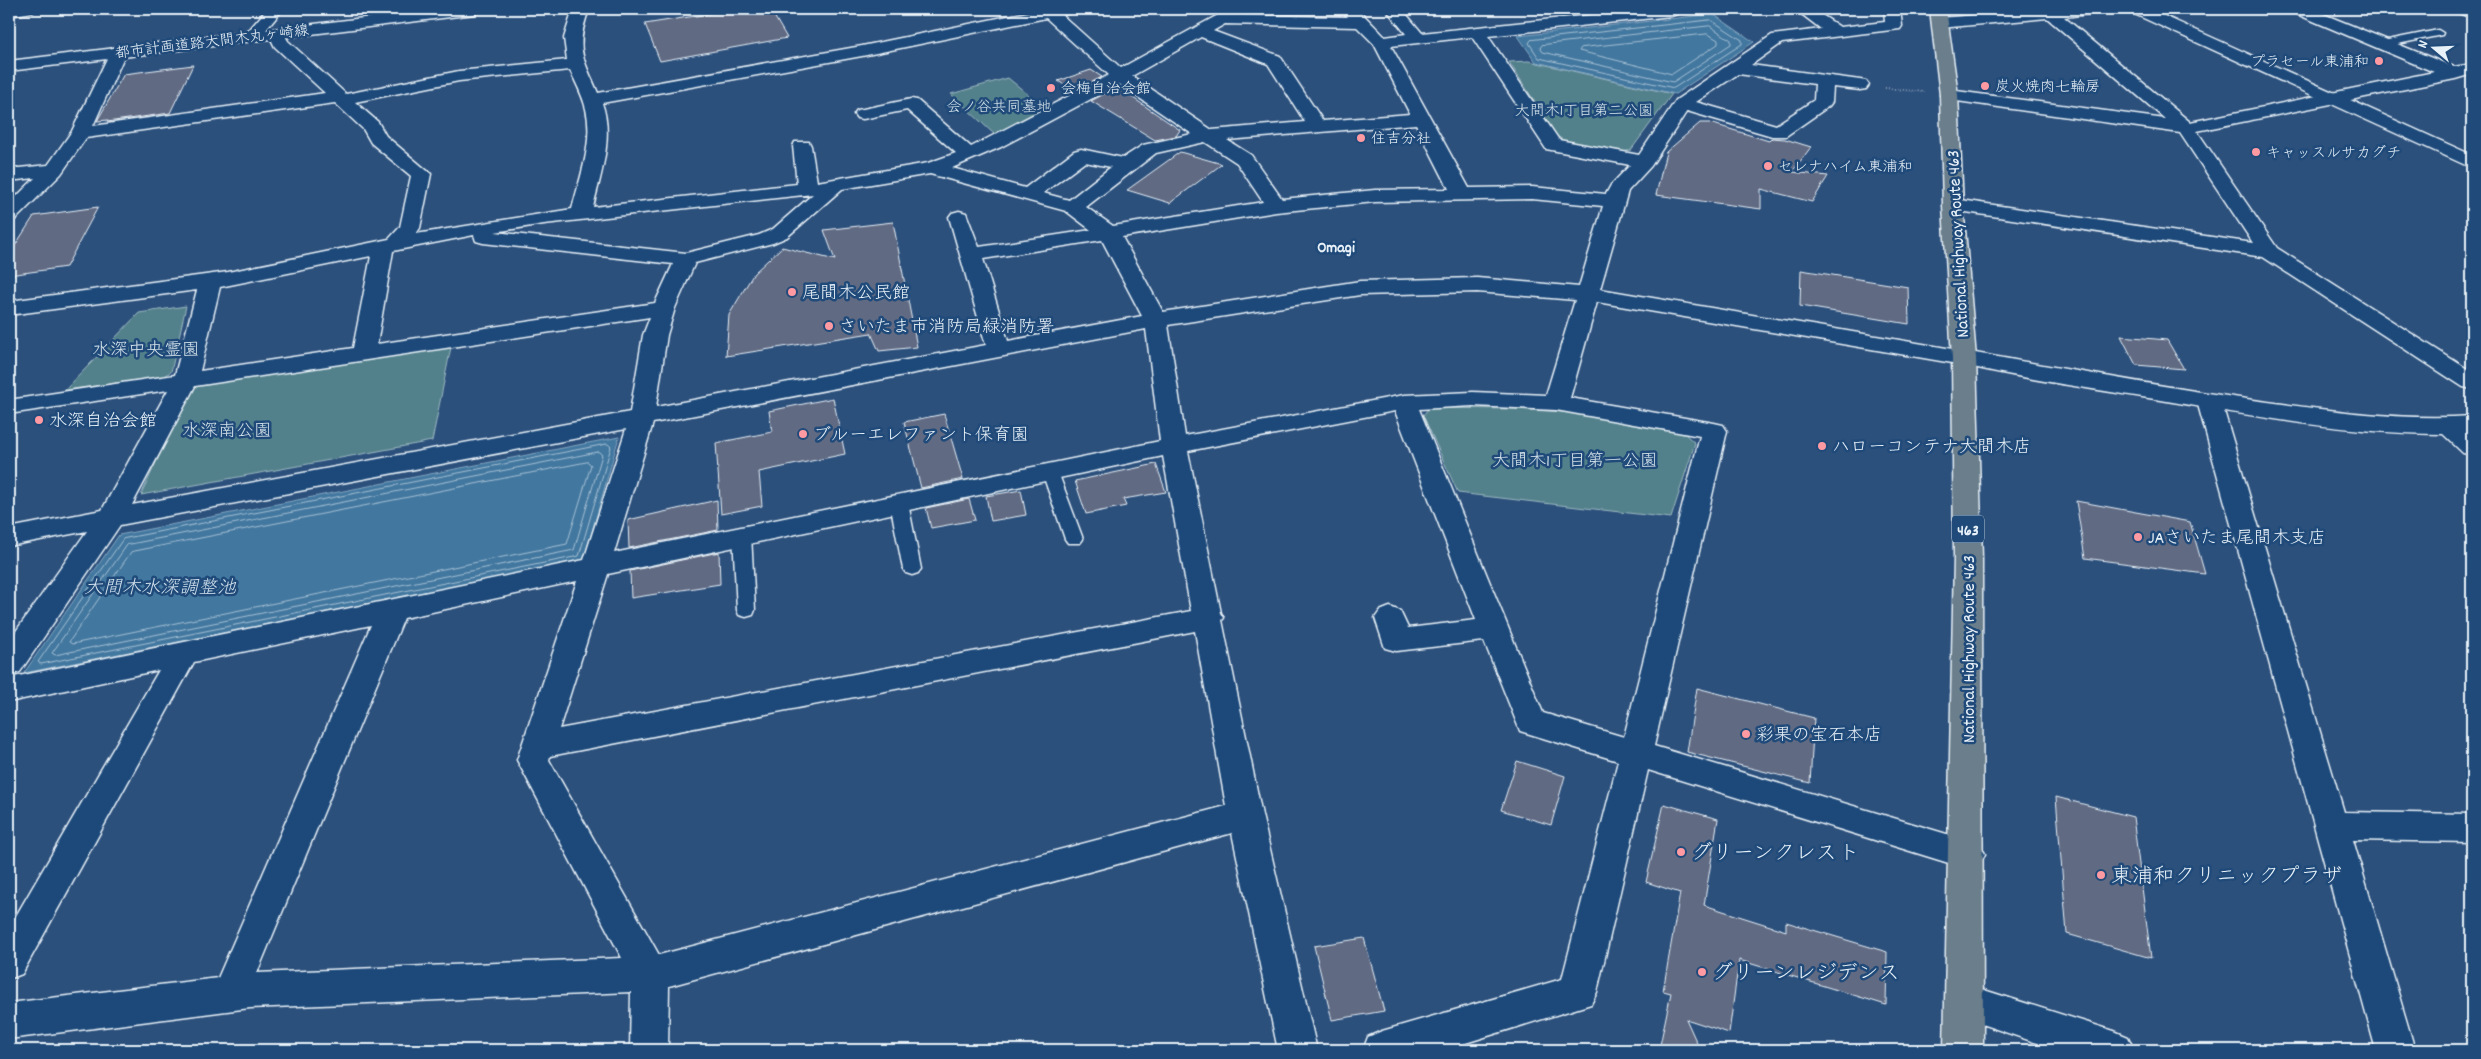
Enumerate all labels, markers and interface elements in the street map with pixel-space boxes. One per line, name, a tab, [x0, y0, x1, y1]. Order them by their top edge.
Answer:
street label: 都市計画道路大間木丸ヶ崎線	[114, 20, 310, 66]
north arrow	[2408, 22, 2458, 72]
text: N	[2413, 38, 2434, 51]
place label: プラセール東浦和	[2250, 52, 2369, 74]
marker: プラセール東浦和	[2373, 55, 2385, 67]
place label: 炭火焼肉七輪房	[1995, 77, 2100, 99]
place label: 会梅自治会館	[1061, 79, 1151, 101]
marker: 炭火焼肉七輪房	[1979, 80, 1991, 92]
marker: 会梅自治会館	[1045, 82, 1057, 94]
park label: 会ノ谷共同墓地	[946, 97, 1052, 119]
park label: 大間木1丁目第二公園	[1515, 101, 1653, 123]
place label: 住吉分社	[1371, 129, 1431, 151]
marker: 住吉分社	[1355, 132, 1367, 144]
place label: キャッスルサカグチ	[2266, 143, 2401, 165]
marker: キャッスルサカグチ	[2250, 146, 2262, 158]
street label: National Highway Route 463	[1942, 149, 1977, 338]
place label: セレナハイム東浦和	[1778, 157, 1912, 179]
marker: セレナハイム東浦和	[1762, 160, 1774, 172]
district label: Omagi	[1317, 237, 1355, 260]
place label: 尾間木公民館	[802, 282, 910, 307]
marker: 尾間木公民館	[786, 286, 798, 298]
place label: さいたま市消防局緑消防署	[839, 316, 1054, 341]
marker: さいたま市消防局緑消防署	[823, 320, 835, 332]
park label: 水深中央霊園	[92, 339, 200, 364]
place label: 水深自治会館	[49, 410, 157, 435]
marker: 水深自治会館	[33, 414, 45, 426]
park label: 水深南公園	[182, 420, 272, 445]
place label: ブルーエレファント保育園	[813, 424, 1029, 449]
marker: ブルーエレファント保育園	[797, 428, 809, 440]
place label: ハローコンテナ大間木店	[1832, 436, 2031, 461]
marker: ハローコンテナ大間木店	[1816, 440, 1828, 452]
park label: 大間木1丁目第一公園	[1492, 450, 1658, 475]
road number: 463	[1952, 516, 1984, 542]
place label: JAさいたま尾間木支店	[2148, 527, 2326, 552]
marker: JAさいたま尾間木支店	[2132, 531, 2144, 543]
street label: National Highway Route 463	[1958, 555, 1983, 743]
water label: 大間木水深調整池	[84, 576, 237, 603]
place label: 彩果の宝石本店	[1756, 724, 1882, 749]
marker: 彩果の宝石本店	[1740, 728, 1752, 740]
place label: グリーンクレスト	[1691, 840, 1859, 870]
marker: グリーンクレスト	[1675, 846, 1687, 858]
place label: 東浦和クリニックプラザ	[2111, 863, 2342, 893]
marker: 東浦和クリニックプラザ	[2095, 869, 2107, 881]
place label: グリーンレジデンス	[1712, 960, 1900, 990]
marker: グリーンレジデンス	[1696, 966, 1708, 978]

